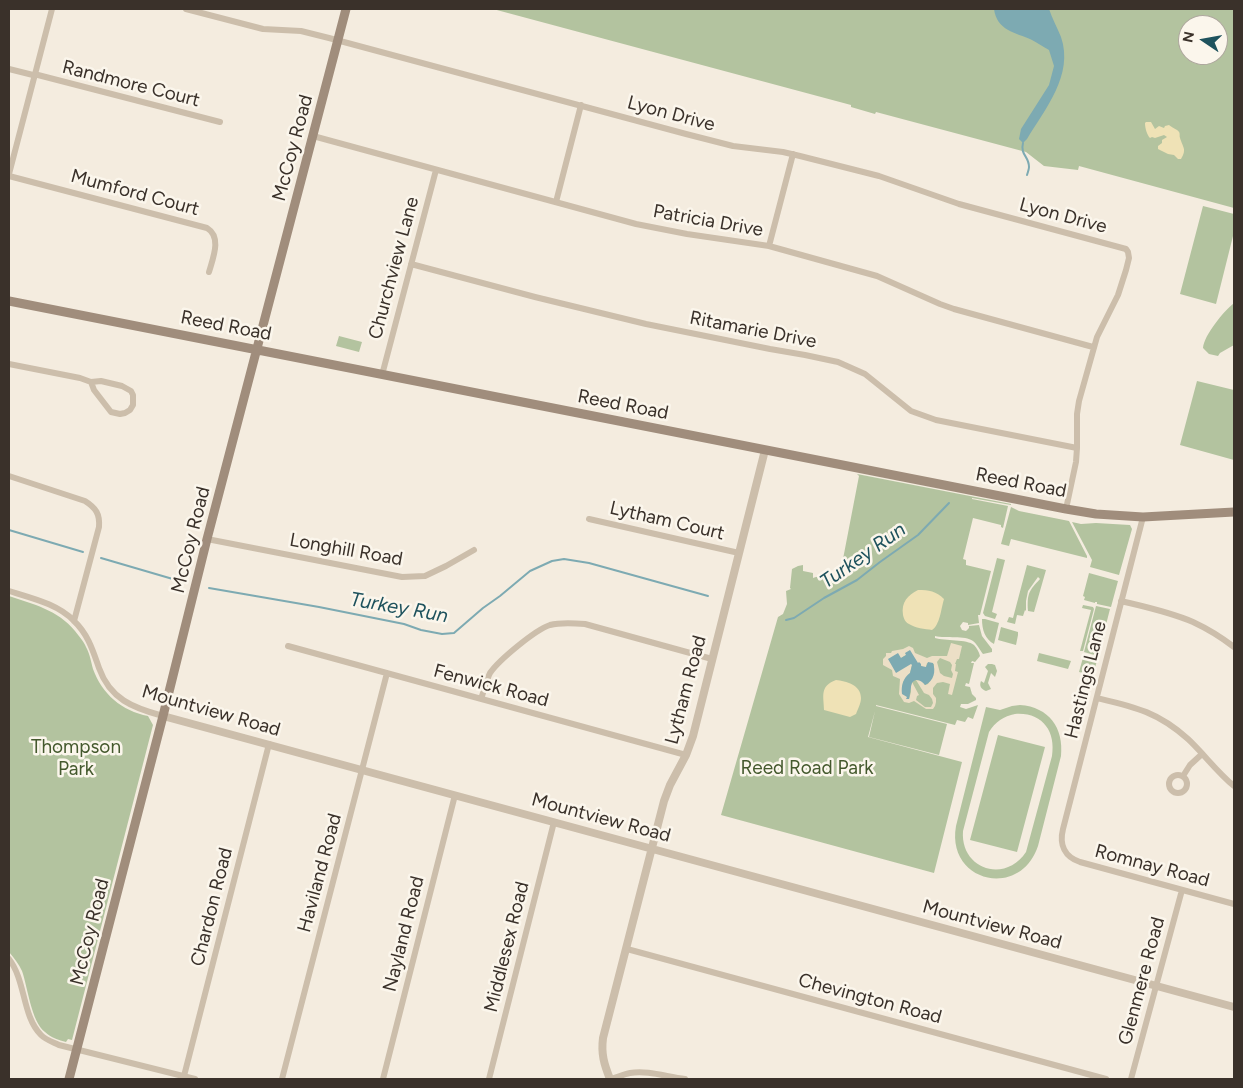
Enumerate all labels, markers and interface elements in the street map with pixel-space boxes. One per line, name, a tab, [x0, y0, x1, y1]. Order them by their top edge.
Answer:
north arrow	[1178, 15, 1228, 65]
text: N	[1179, 30, 1198, 44]
street label: Randmore Court	[60, 56, 202, 112]
street label: Lyon Drive	[625, 91, 717, 137]
street label: McCoy Road	[268, 92, 318, 204]
street label: Mumford Court	[68, 165, 202, 221]
street label: Lyon Drive	[1017, 193, 1109, 239]
street label: Churchview Lane	[364, 194, 424, 342]
street label: Patricia Drive	[651, 200, 765, 242]
street label: Reed Road	[179, 306, 273, 346]
street label: Ritamarie Drive	[688, 307, 818, 353]
street label: Reed Road	[576, 385, 670, 425]
street label: Reed Road	[974, 463, 1068, 503]
street label: McCoy Road	[167, 484, 215, 596]
street label: Lytham Court	[607, 497, 727, 545]
water label: Turkey Run	[816, 518, 910, 594]
street label: Longhill Road	[288, 529, 404, 571]
water label: Turkey Run	[348, 588, 450, 628]
street label: Hastings Lane	[1060, 619, 1112, 741]
street label: Lytham Road	[661, 633, 711, 747]
street label: Fenwick Road	[431, 660, 551, 712]
street label: Mountview Road	[139, 680, 283, 742]
park label: Thompson Park	[31, 736, 121, 780]
park label: Reed Road Park	[740, 757, 874, 779]
street label: Mountview Road	[529, 788, 673, 848]
street label: Haviland Road	[293, 811, 347, 935]
street label: Romnay Road	[1092, 840, 1212, 892]
street label: Chardon Road	[186, 845, 238, 969]
street label: Nayland Road	[379, 874, 429, 994]
street label: McCoy Road	[66, 876, 114, 988]
street label: Middlesex Road	[480, 879, 534, 1015]
street label: Mountview Road	[920, 895, 1064, 955]
street label: Glenmere Road	[1114, 915, 1170, 1047]
street label: Chevington Road	[796, 969, 944, 1029]

